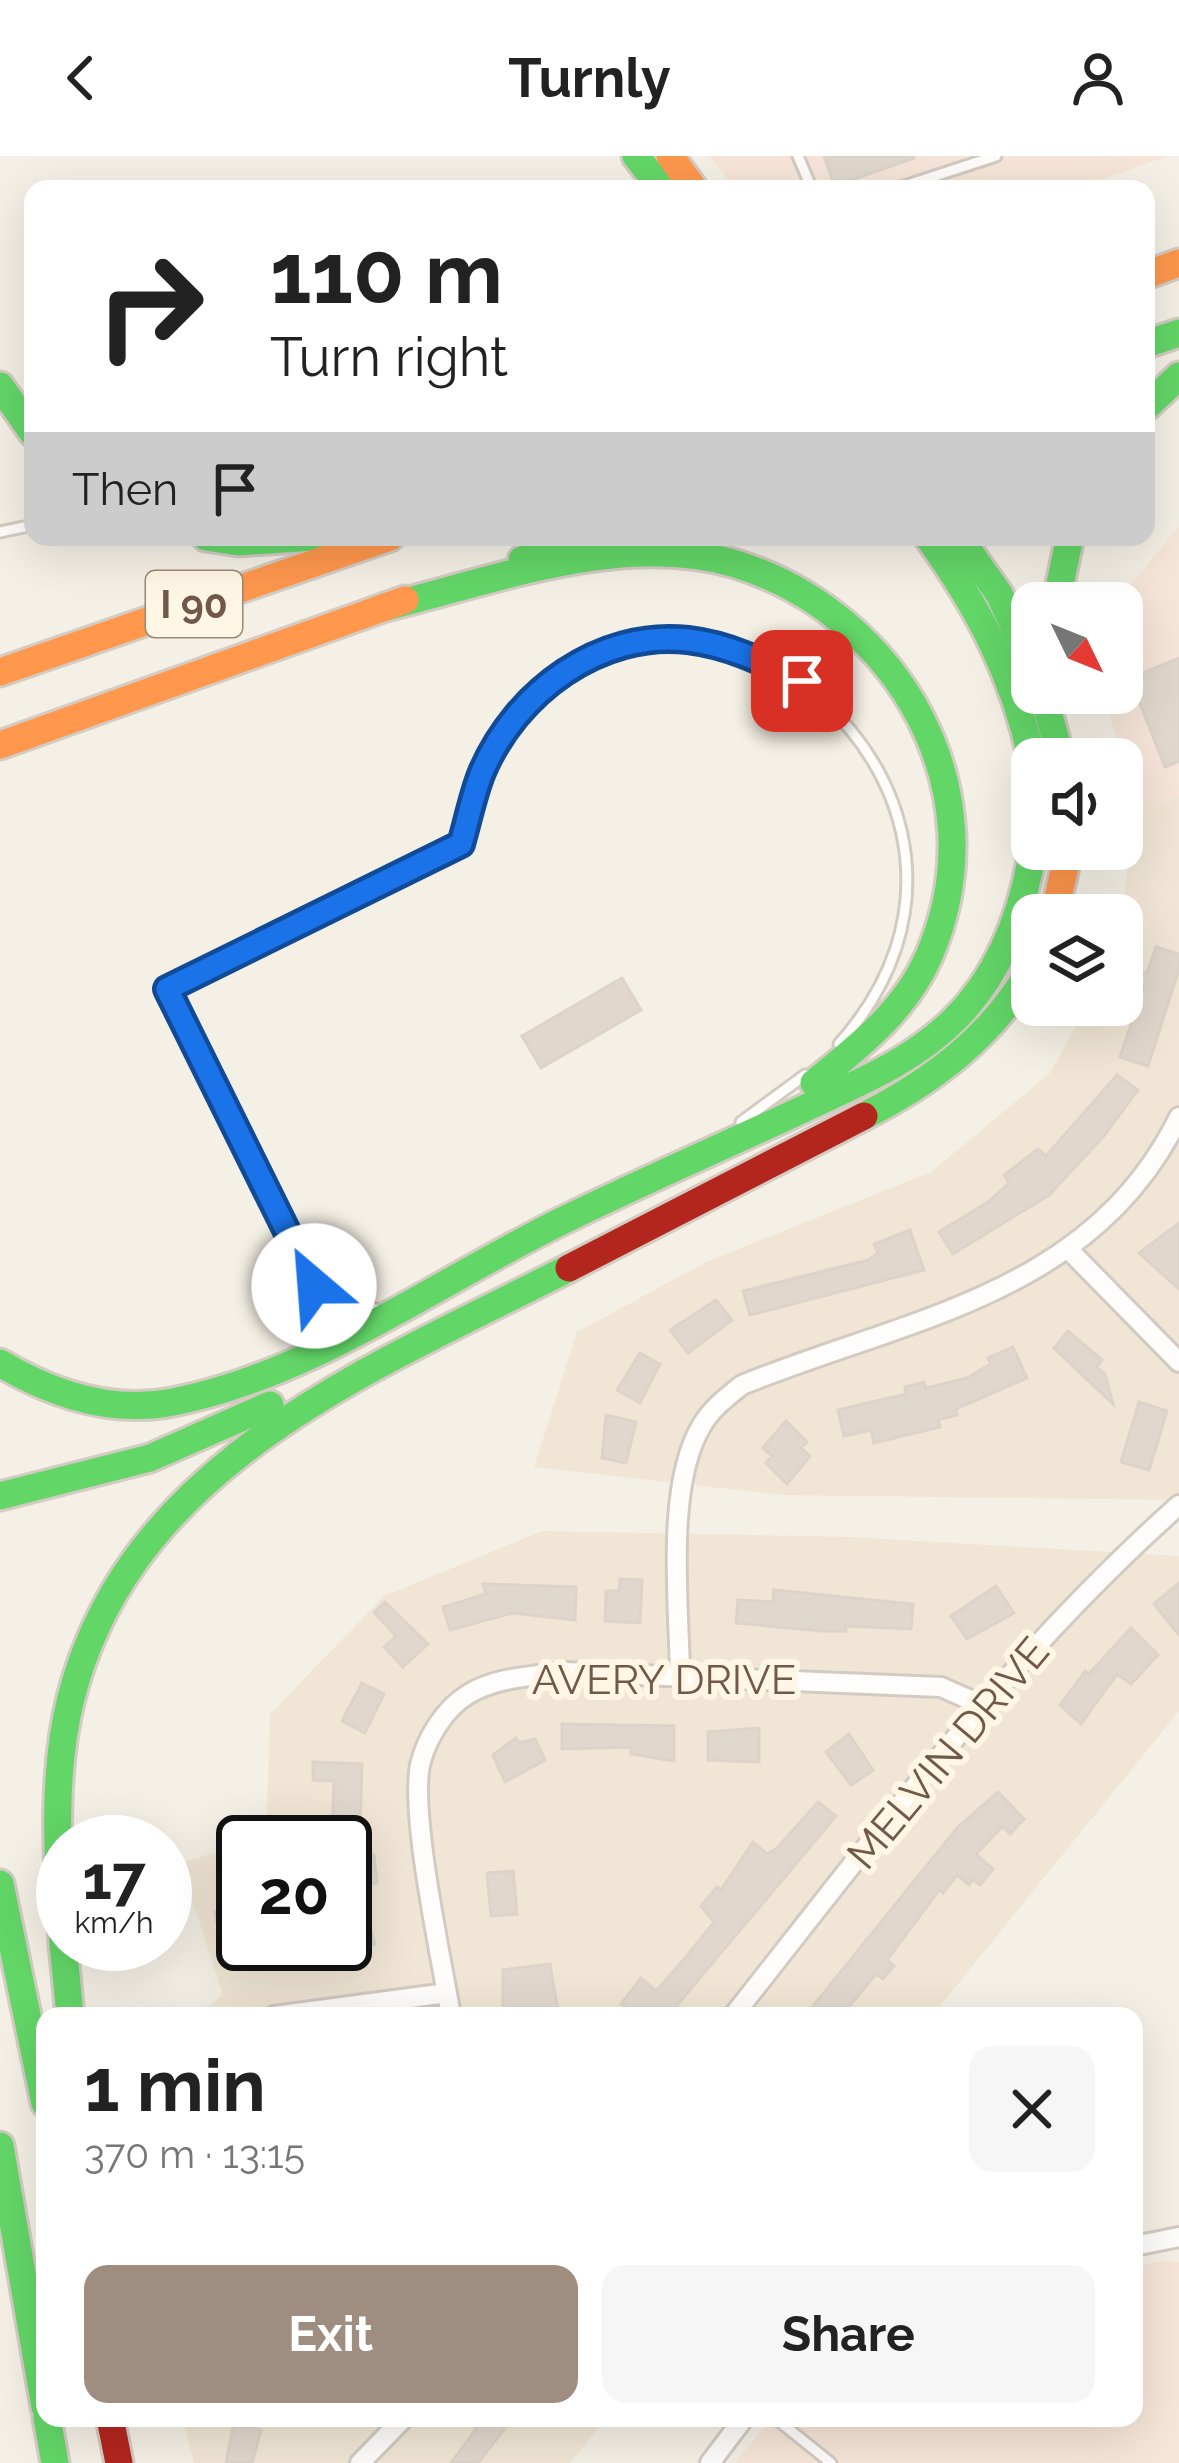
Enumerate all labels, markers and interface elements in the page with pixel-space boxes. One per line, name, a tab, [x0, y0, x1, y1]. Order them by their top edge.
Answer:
icon: back	[48, 45, 114, 111]
icon: person	[1065, 45, 1131, 111]
text: Turnly	[508, 46, 671, 110]
text: 110 m	[270, 224, 503, 323]
icon: right	[72, 228, 228, 384]
text: Turn right	[270, 325, 508, 389]
icon: arrive	[202, 456, 268, 522]
text: Then	[72, 463, 178, 516]
road number: I 90	[146, 571, 242, 637]
north arrow	[1011, 582, 1143, 714]
map controls	[1011, 582, 1143, 1026]
pin	[751, 630, 853, 732]
icon: arrive	[769, 648, 835, 714]
button: sound	[1011, 738, 1143, 870]
button: layers	[1011, 894, 1143, 1026]
position arrow	[251, 1223, 377, 1349]
street label: MELVIN DRIVE	[837, 1627, 1059, 1879]
street label: AVERY DRIVE	[532, 1655, 796, 1704]
speed limit sign: 20	[216, 1815, 372, 1971]
text: 17	[82, 1843, 146, 1913]
text: km/h	[74, 1905, 154, 1940]
text: 1 min	[84, 2043, 266, 2128]
button: close	[969, 2046, 1095, 2172]
text: 370 m · 13:15	[84, 2131, 305, 2177]
button: Exit	[84, 2265, 578, 2403]
button: Share	[602, 2265, 1095, 2403]

